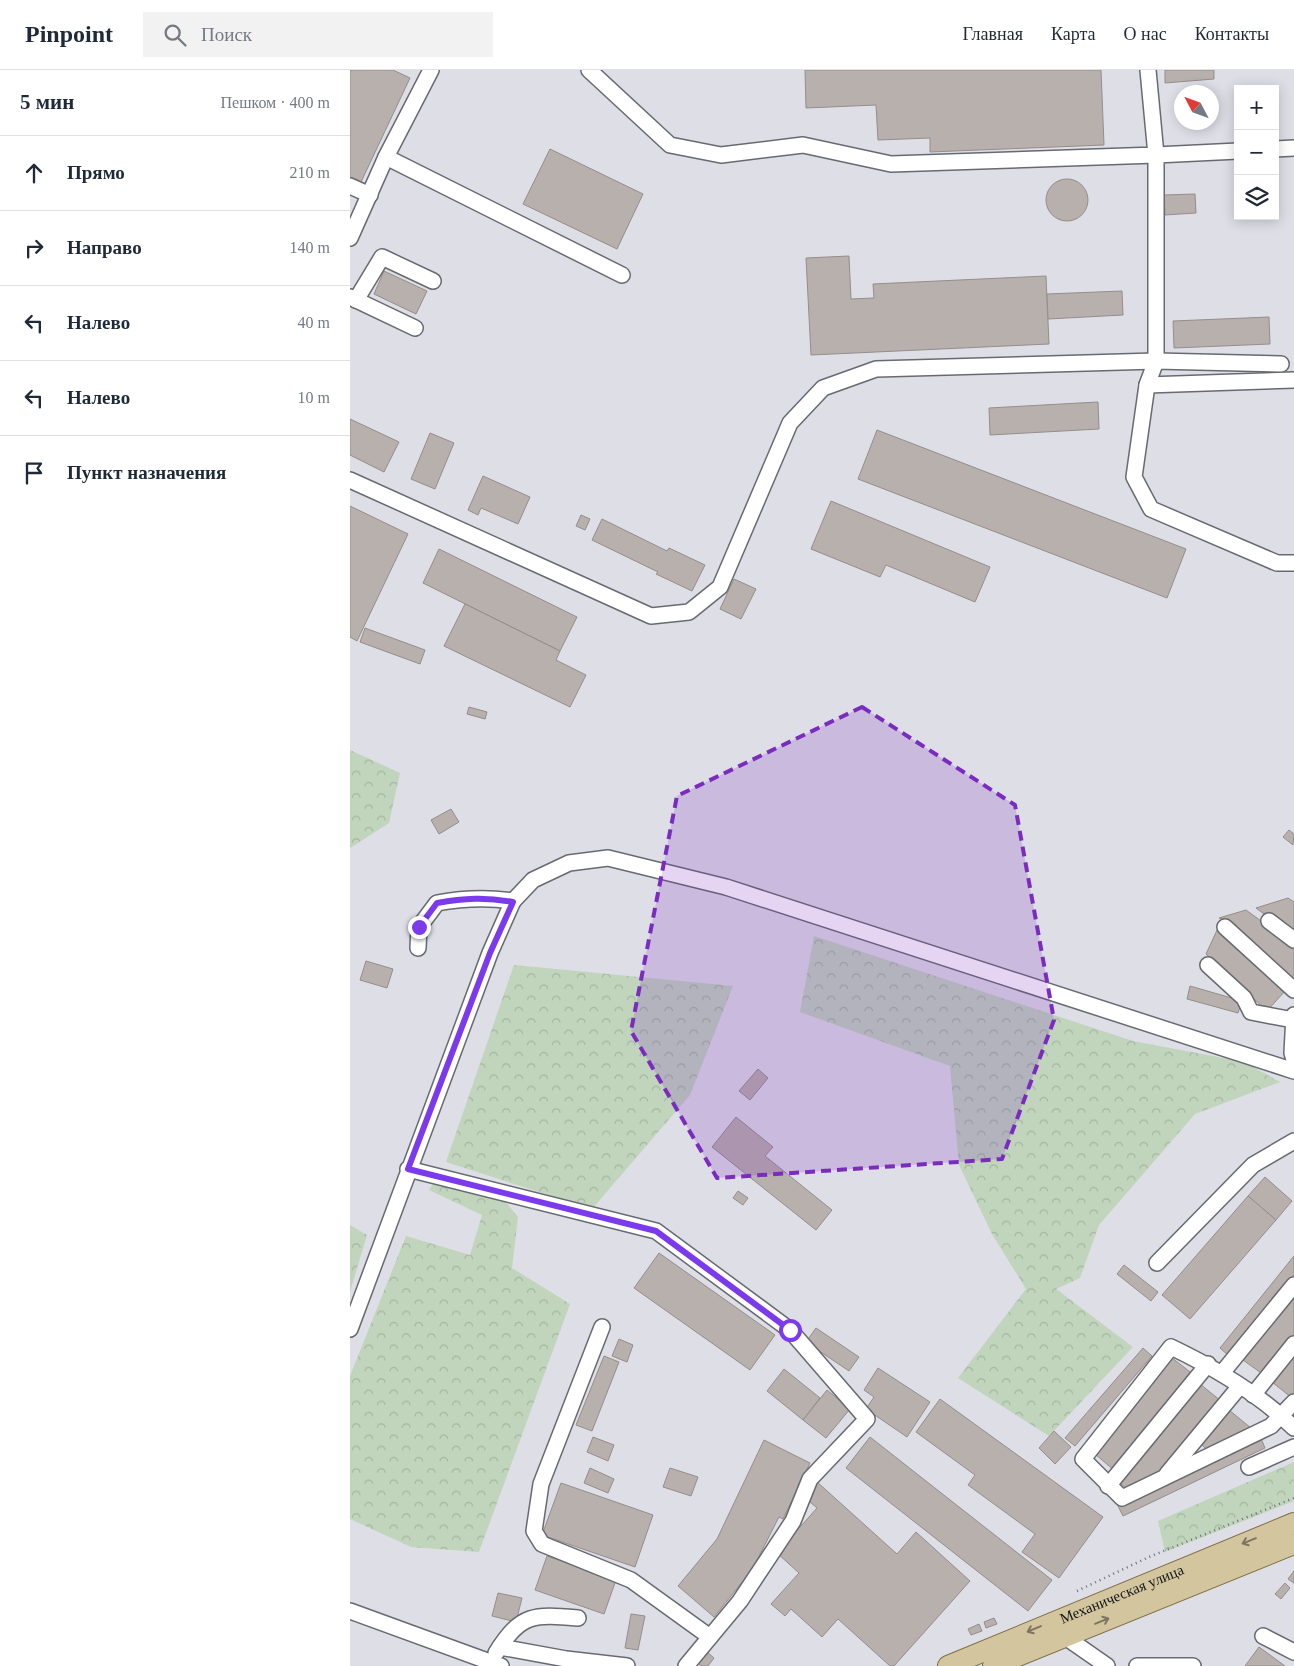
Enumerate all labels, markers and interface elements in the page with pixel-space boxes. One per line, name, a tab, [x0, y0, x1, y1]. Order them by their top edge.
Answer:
search box	[143, 12, 493, 57]
text: Pinpoint	[25, 21, 113, 47]
icon: search	[161, 21, 189, 49]
text: Поиск	[201, 24, 252, 45]
text: Главная	[963, 24, 1023, 44]
text: Карта	[1051, 24, 1096, 44]
text: О нас	[1124, 24, 1167, 44]
text: Контакты	[1195, 24, 1269, 44]
north arrow	[1174, 85, 1219, 130]
map controls	[1234, 85, 1279, 220]
button: +	[1234, 85, 1279, 130]
text: 5 мин	[20, 90, 74, 114]
text: Пешком · 400 m	[220, 94, 330, 111]
button: −	[1234, 130, 1279, 175]
icon: ahead	[20, 159, 48, 187]
text: Прямо	[67, 162, 125, 183]
text: 210 m	[290, 164, 330, 181]
button: layers	[1234, 175, 1279, 220]
icon: right	[20, 234, 48, 262]
text: Направо	[67, 237, 142, 258]
text: 140 m	[290, 239, 330, 256]
icon: left	[20, 309, 48, 337]
text: Налево	[67, 312, 130, 333]
text: 40 m	[298, 314, 330, 331]
icon: left	[20, 384, 48, 412]
text: Налево	[67, 387, 130, 408]
text: 10 m	[298, 389, 330, 406]
icon: arrive	[20, 459, 48, 487]
text: Пункт назначения	[67, 462, 226, 483]
route end	[408, 916, 431, 939]
route start	[779, 1319, 802, 1342]
one-way arrow	[1242, 1537, 1257, 1546]
street label: Механическая улица	[1058, 1561, 1186, 1627]
one-way arrow	[1094, 1616, 1110, 1625]
one-way arrow	[1026, 1625, 1041, 1634]

